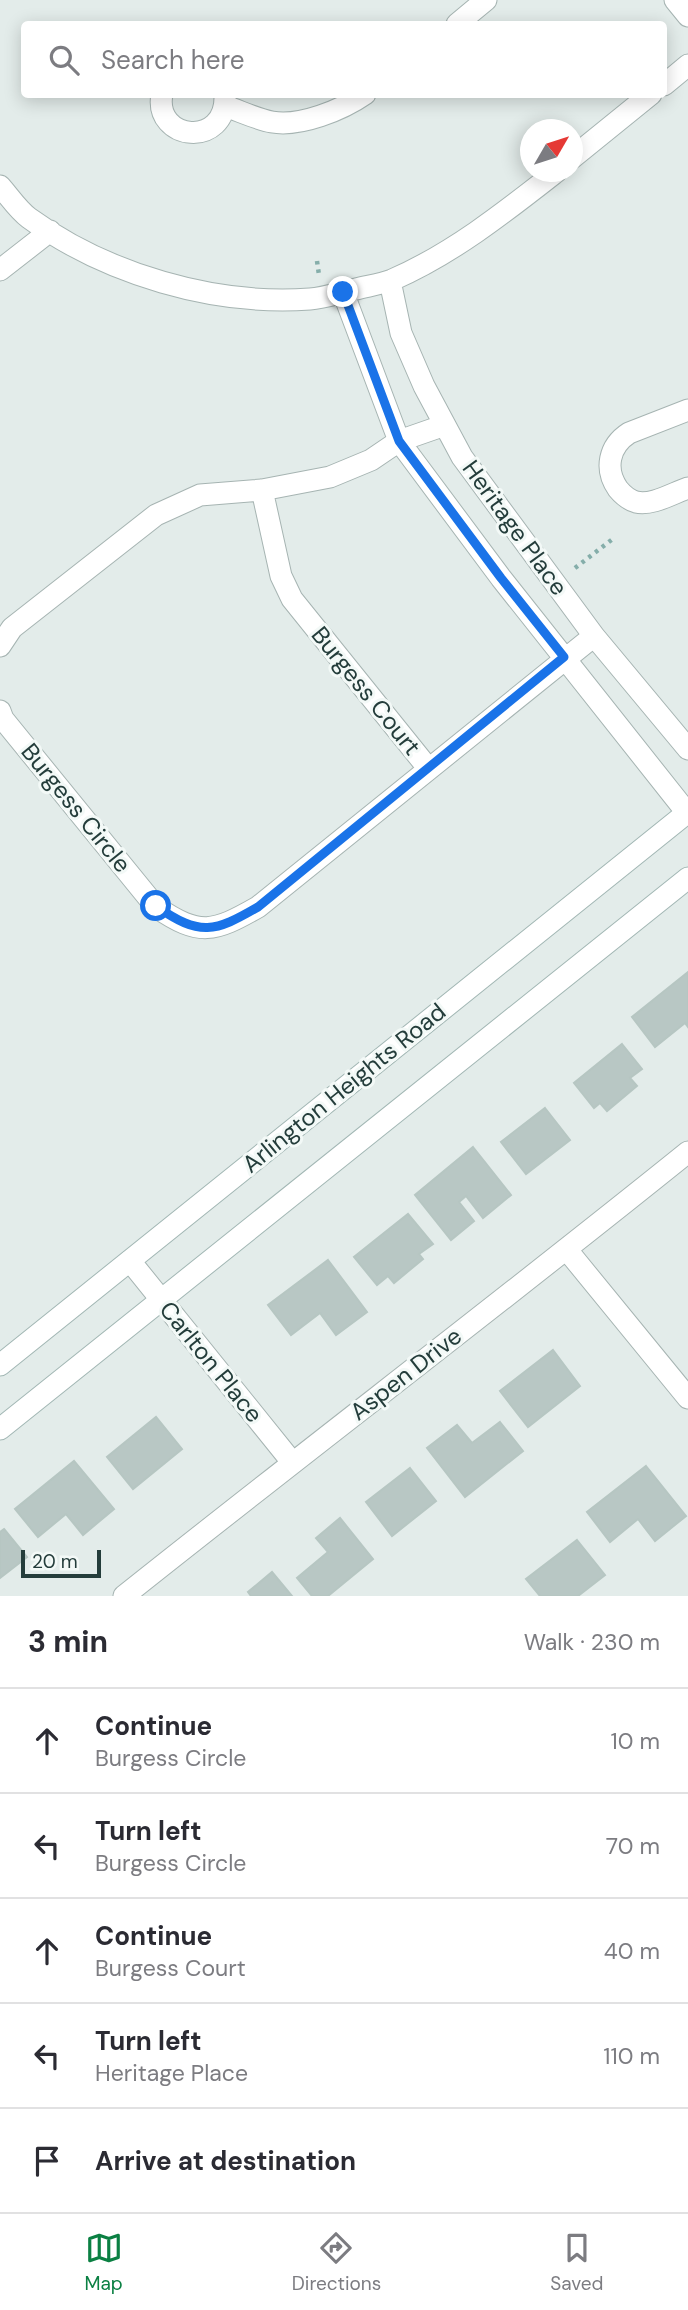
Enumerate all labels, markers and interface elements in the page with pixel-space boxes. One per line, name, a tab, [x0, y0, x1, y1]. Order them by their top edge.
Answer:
search box	[21, 21, 667, 98]
icon: search	[45, 41, 83, 79]
text: Search here	[101, 43, 244, 77]
north arrow	[520, 119, 583, 182]
route end	[327, 276, 358, 307]
street label: Heritage Place	[456, 454, 575, 601]
street label: Burgess Court	[305, 620, 428, 762]
street label: Burgess Circle	[15, 737, 138, 879]
route start	[140, 890, 171, 921]
street label: Arlington Heights Road	[236, 996, 452, 1179]
street label: Carlton Place	[153, 1295, 270, 1429]
street label: Aspen Drive	[343, 1320, 468, 1427]
scale bar	[21, 1547, 102, 1579]
text: 20 m	[32, 1549, 78, 1574]
text: 3 min	[28, 1622, 108, 1661]
text: Walk · 230 m	[524, 1627, 660, 1657]
text: Continue	[95, 1709, 212, 1743]
icon: ahead	[28, 1722, 66, 1760]
text: 10 m	[610, 1726, 660, 1756]
text: Burgess Circle	[95, 1743, 246, 1773]
text: Turn left	[95, 1814, 202, 1848]
icon: left	[28, 1827, 66, 1865]
text: 70 m	[606, 1831, 660, 1861]
text: Burgess Circle	[95, 1848, 246, 1878]
text: Continue	[95, 1919, 212, 1953]
icon: ahead	[28, 1932, 66, 1970]
text: 40 m	[604, 1936, 660, 1966]
text: Burgess Court	[95, 1953, 246, 1983]
text: Turn left	[95, 2024, 202, 2058]
icon: left	[28, 2037, 66, 2075]
text: 110 m	[603, 2041, 660, 2071]
text: Heritage Place	[95, 2058, 248, 2088]
icon: arrive	[28, 2142, 66, 2180]
text: Arrive at destination	[95, 2144, 356, 2178]
tab: Map	[85, 2229, 123, 2296]
tab: Directions	[292, 2229, 381, 2296]
tab: Saved	[550, 2229, 603, 2296]

